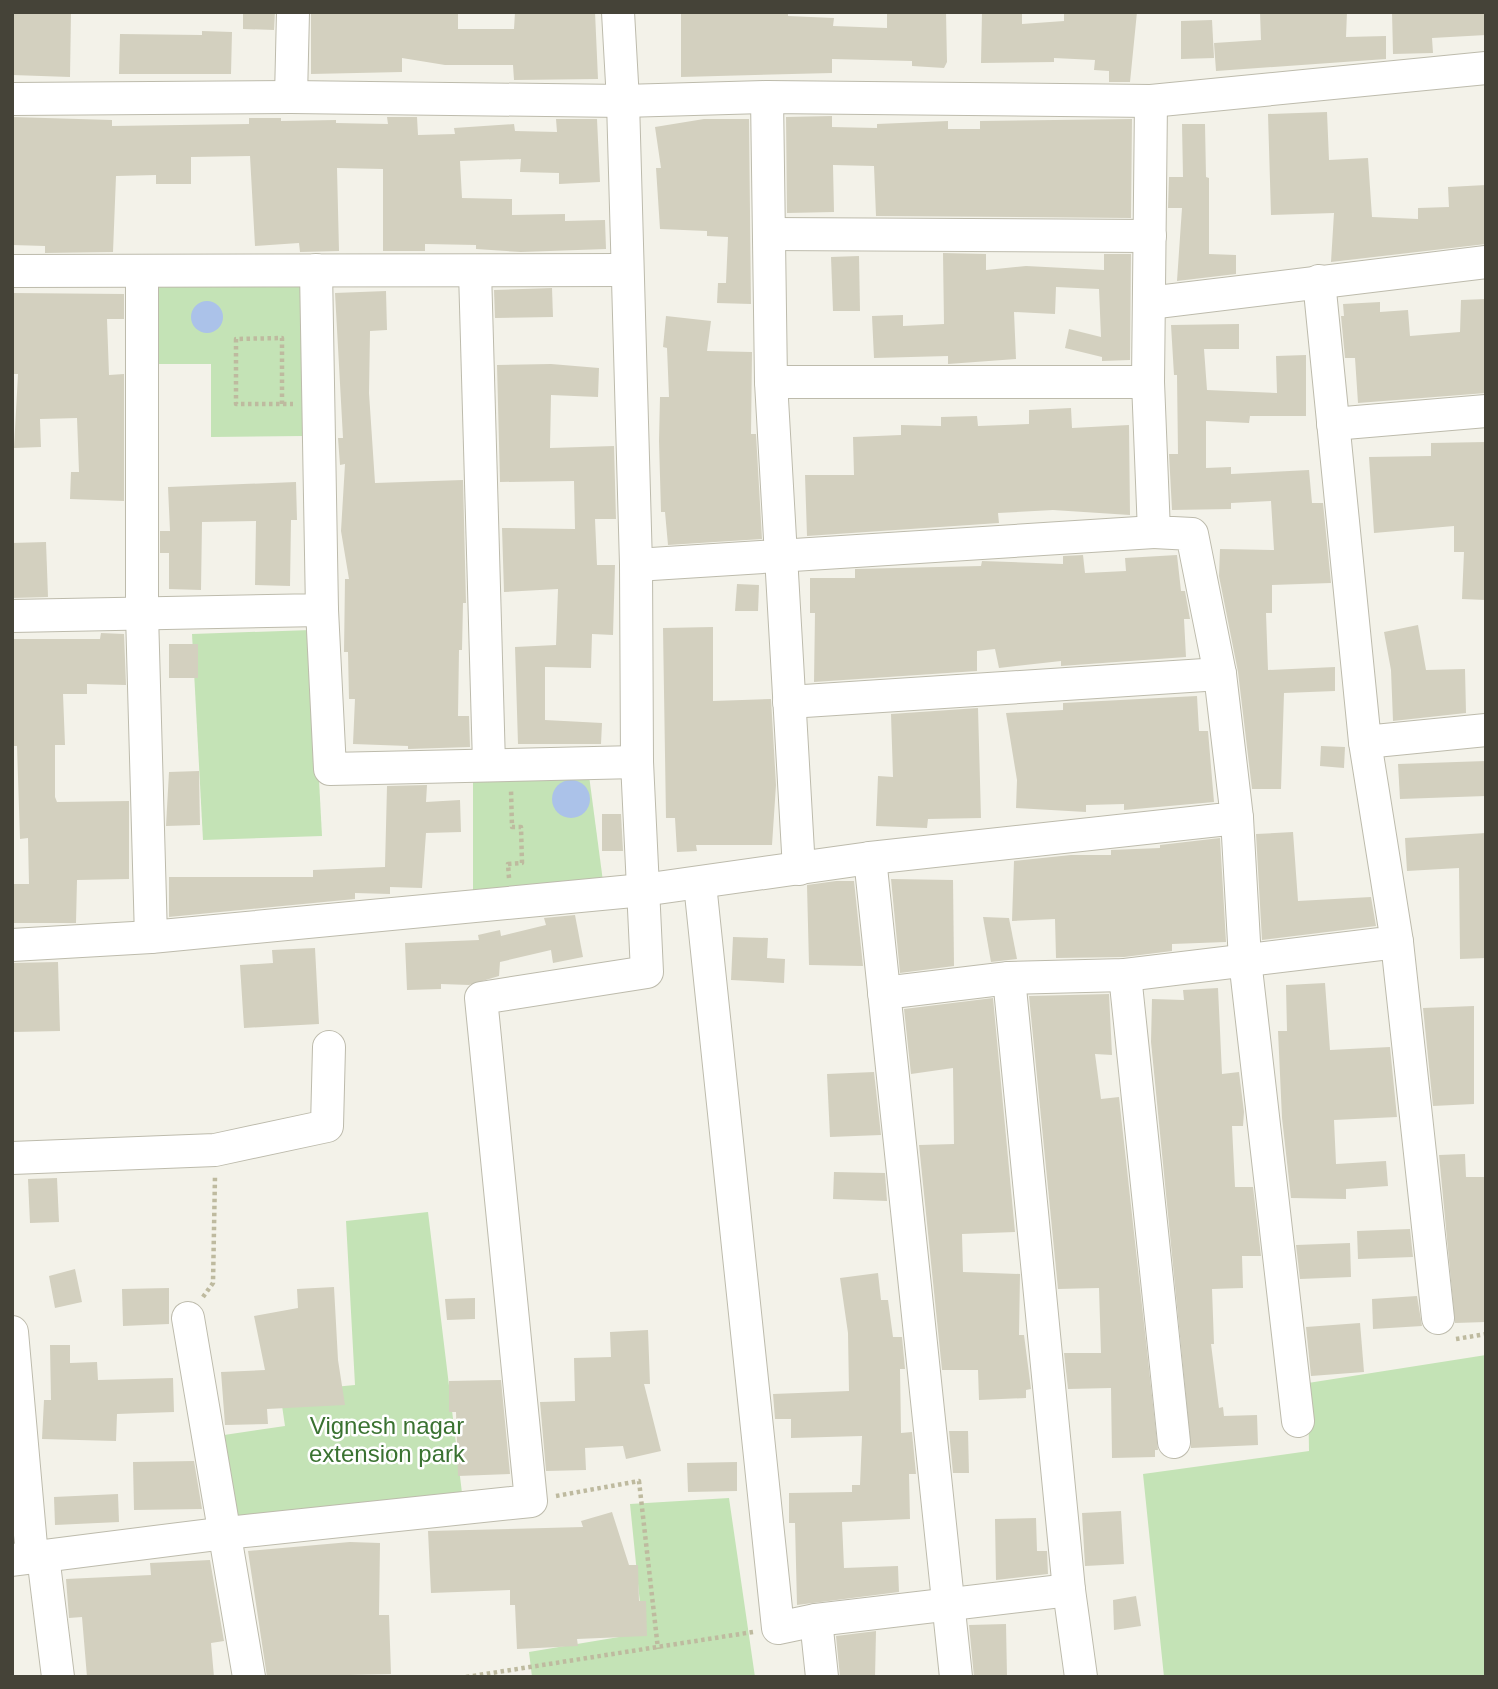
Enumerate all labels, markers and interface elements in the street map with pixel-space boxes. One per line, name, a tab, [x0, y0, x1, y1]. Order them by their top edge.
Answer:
park label: Vignesh nagar extension park	[309, 1412, 466, 1467]

